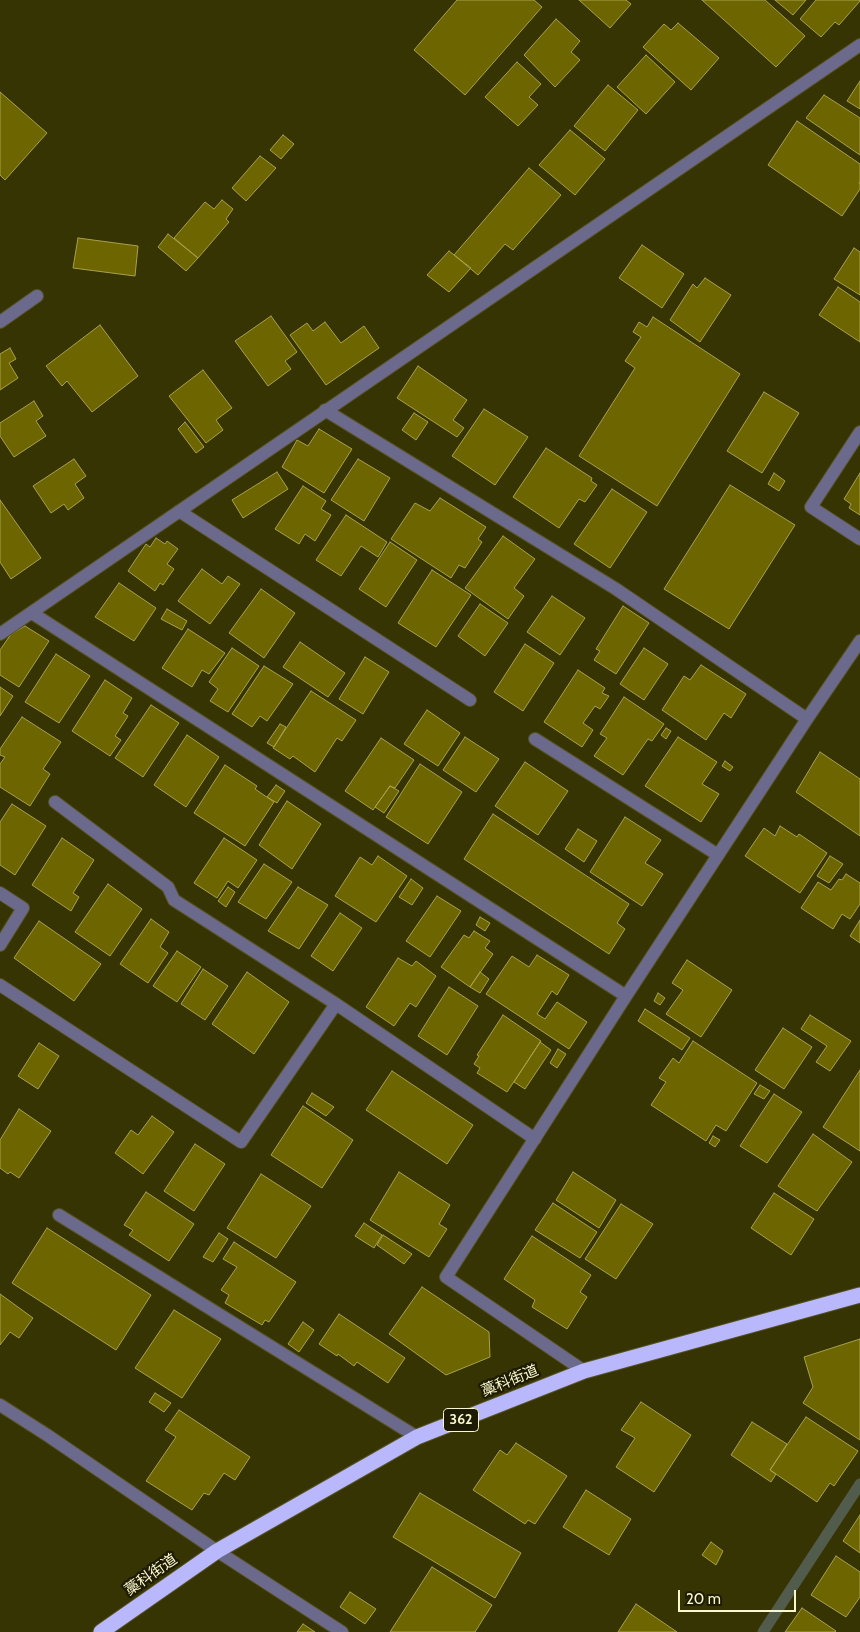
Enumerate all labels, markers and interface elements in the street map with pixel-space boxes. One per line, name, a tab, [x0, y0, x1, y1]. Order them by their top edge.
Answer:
street label: 藁科街道	[479, 1361, 541, 1401]
road number: 362	[444, 1408, 478, 1432]
street label: 藁科街道	[121, 1550, 181, 1600]
scale bar	[680, 1580, 798, 1612]
text: 20 m	[686, 1590, 721, 1608]

